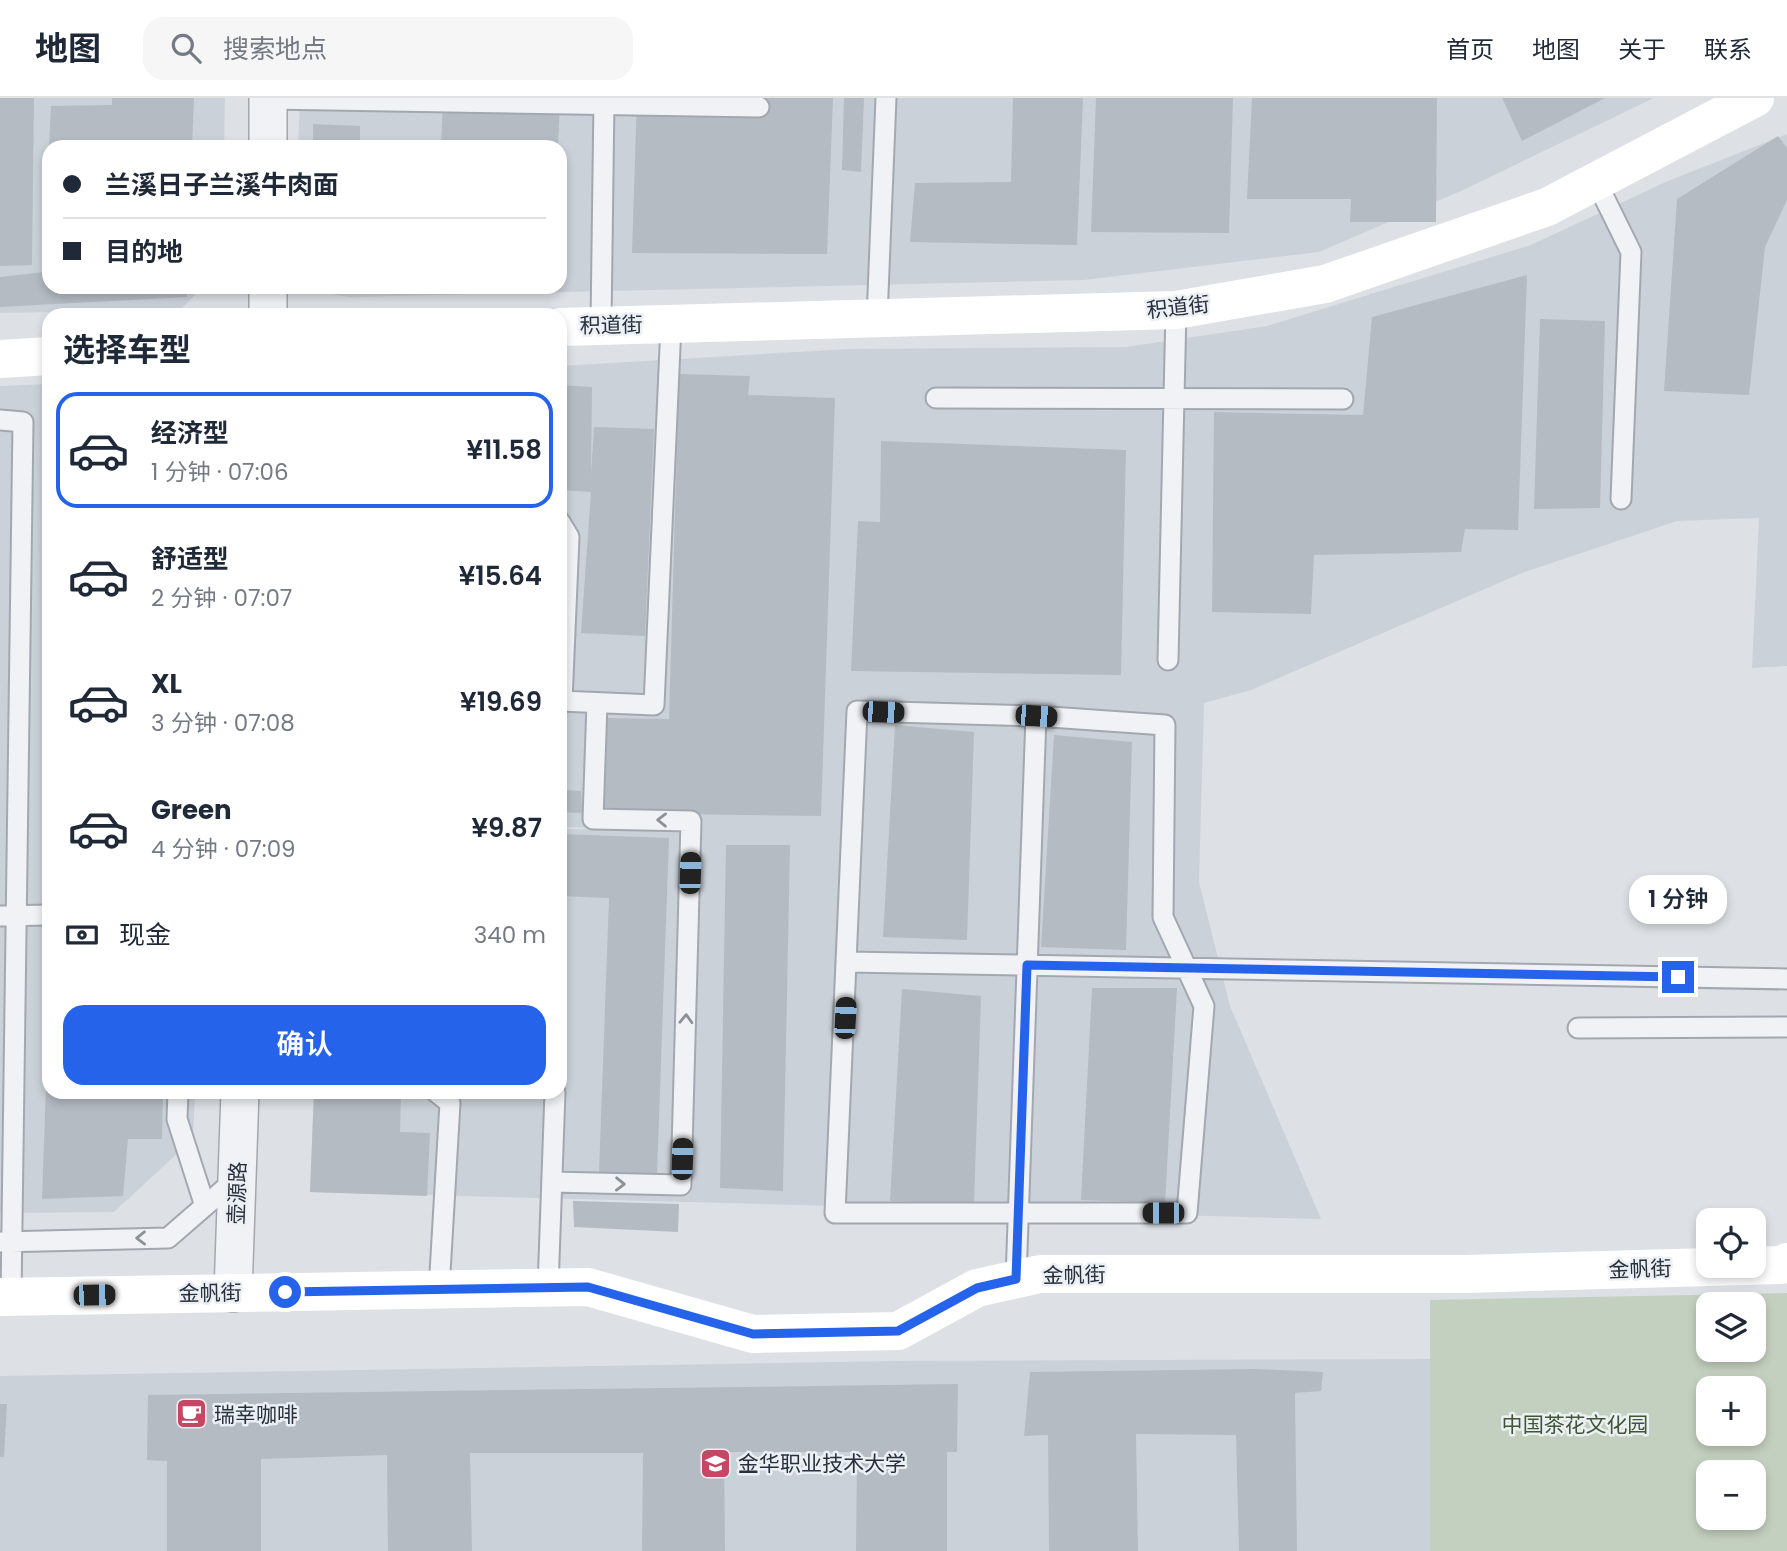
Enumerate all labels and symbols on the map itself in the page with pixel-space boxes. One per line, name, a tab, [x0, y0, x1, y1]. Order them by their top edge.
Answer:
street label: 积道街	[1145, 289, 1211, 325]
street label: 积道街	[579, 310, 643, 340]
car	[862, 701, 905, 723]
car	[1015, 704, 1058, 728]
one-way arrow	[656, 812, 667, 828]
car	[679, 852, 702, 894]
callout: 1 分钟	[1629, 876, 1727, 924]
route end	[1662, 961, 1694, 993]
car	[834, 996, 857, 1040]
one-way arrow	[678, 1013, 693, 1024]
car	[671, 1138, 694, 1180]
street label: 壶源路	[221, 1161, 253, 1225]
one-way arrow	[615, 1176, 626, 1191]
car	[1143, 1203, 1185, 1224]
one-way arrow	[136, 1231, 147, 1246]
street label: 金帆街	[1608, 1253, 1672, 1285]
street label: 金帆街	[1042, 1260, 1106, 1290]
route start	[269, 1276, 301, 1308]
street label: 金帆街	[178, 1278, 242, 1308]
car	[73, 1284, 116, 1306]
cafe icon: 瑞幸咖啡	[174, 1397, 208, 1431]
place label: 瑞幸咖啡	[214, 1400, 298, 1429]
park label: 中国茶花文化园	[1502, 1410, 1649, 1439]
school or university icon: 金华职业技术大学	[698, 1446, 732, 1480]
place label: 金华职业技术大学	[738, 1449, 906, 1478]

